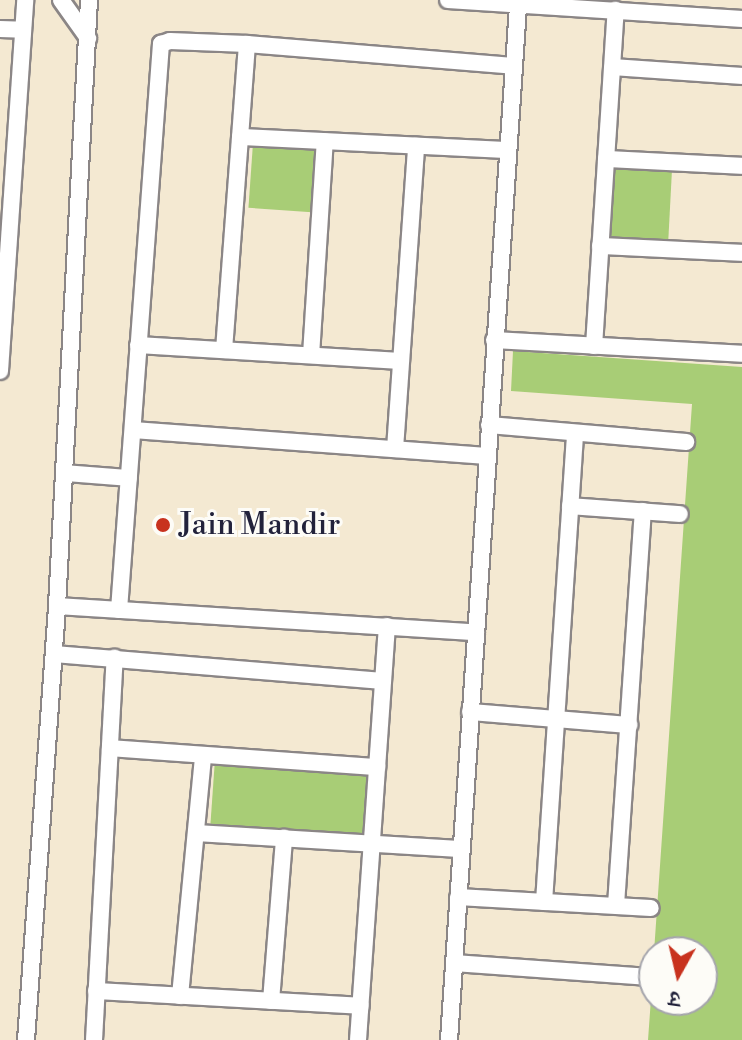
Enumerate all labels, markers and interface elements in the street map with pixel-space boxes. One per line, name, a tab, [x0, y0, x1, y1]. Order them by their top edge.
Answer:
place label: Jain Mandir	[179, 507, 340, 543]
marker: Jain Mandir	[154, 516, 172, 534]
north arrow	[638, 936, 718, 1016]
text: उ	[667, 984, 682, 1012]

